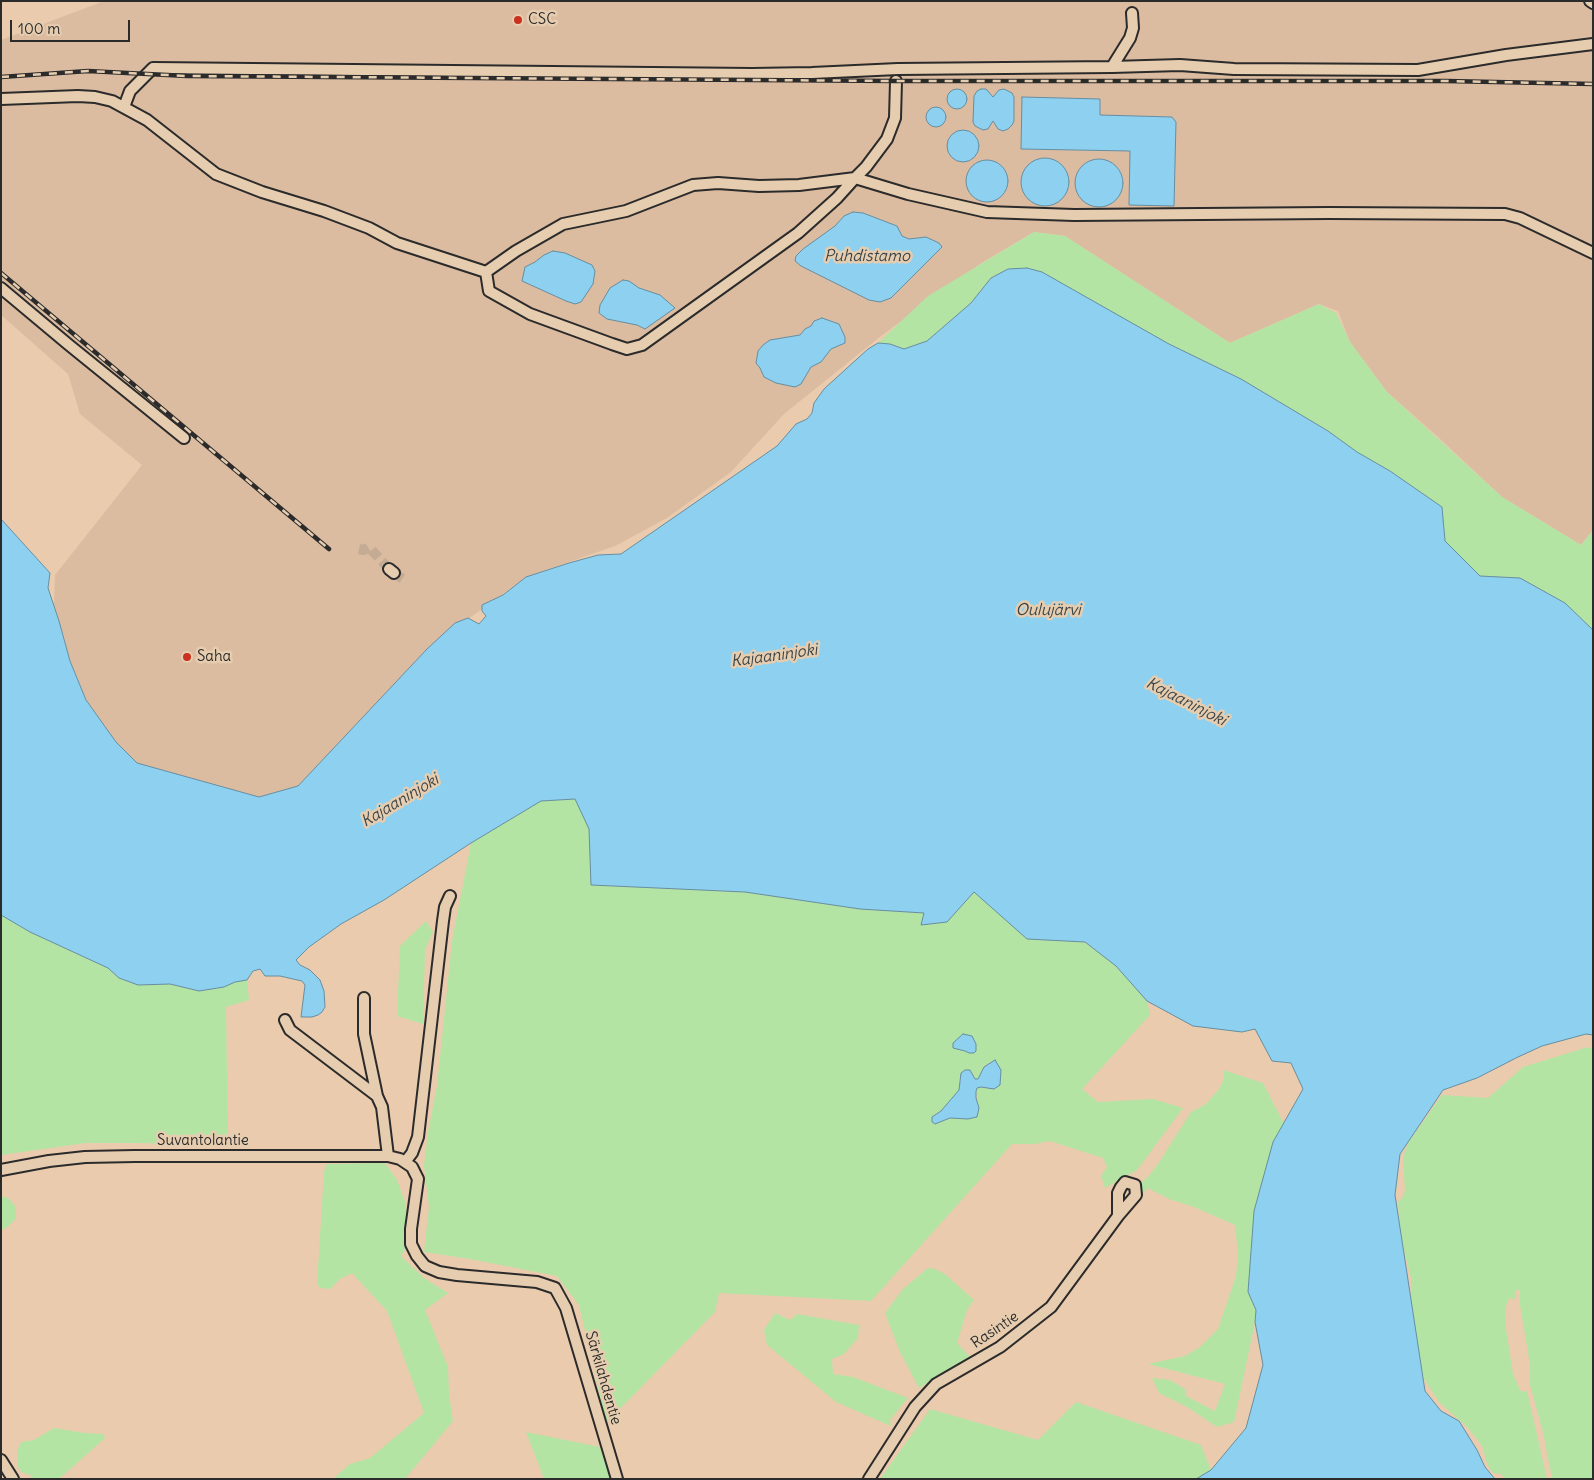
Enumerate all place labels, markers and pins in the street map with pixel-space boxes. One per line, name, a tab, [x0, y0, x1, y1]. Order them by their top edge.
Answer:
place label: CSC	[528, 11, 556, 29]
marker: CSC	[512, 14, 524, 26]
place label: Saha	[197, 648, 231, 666]
marker: Saha	[181, 651, 193, 663]

